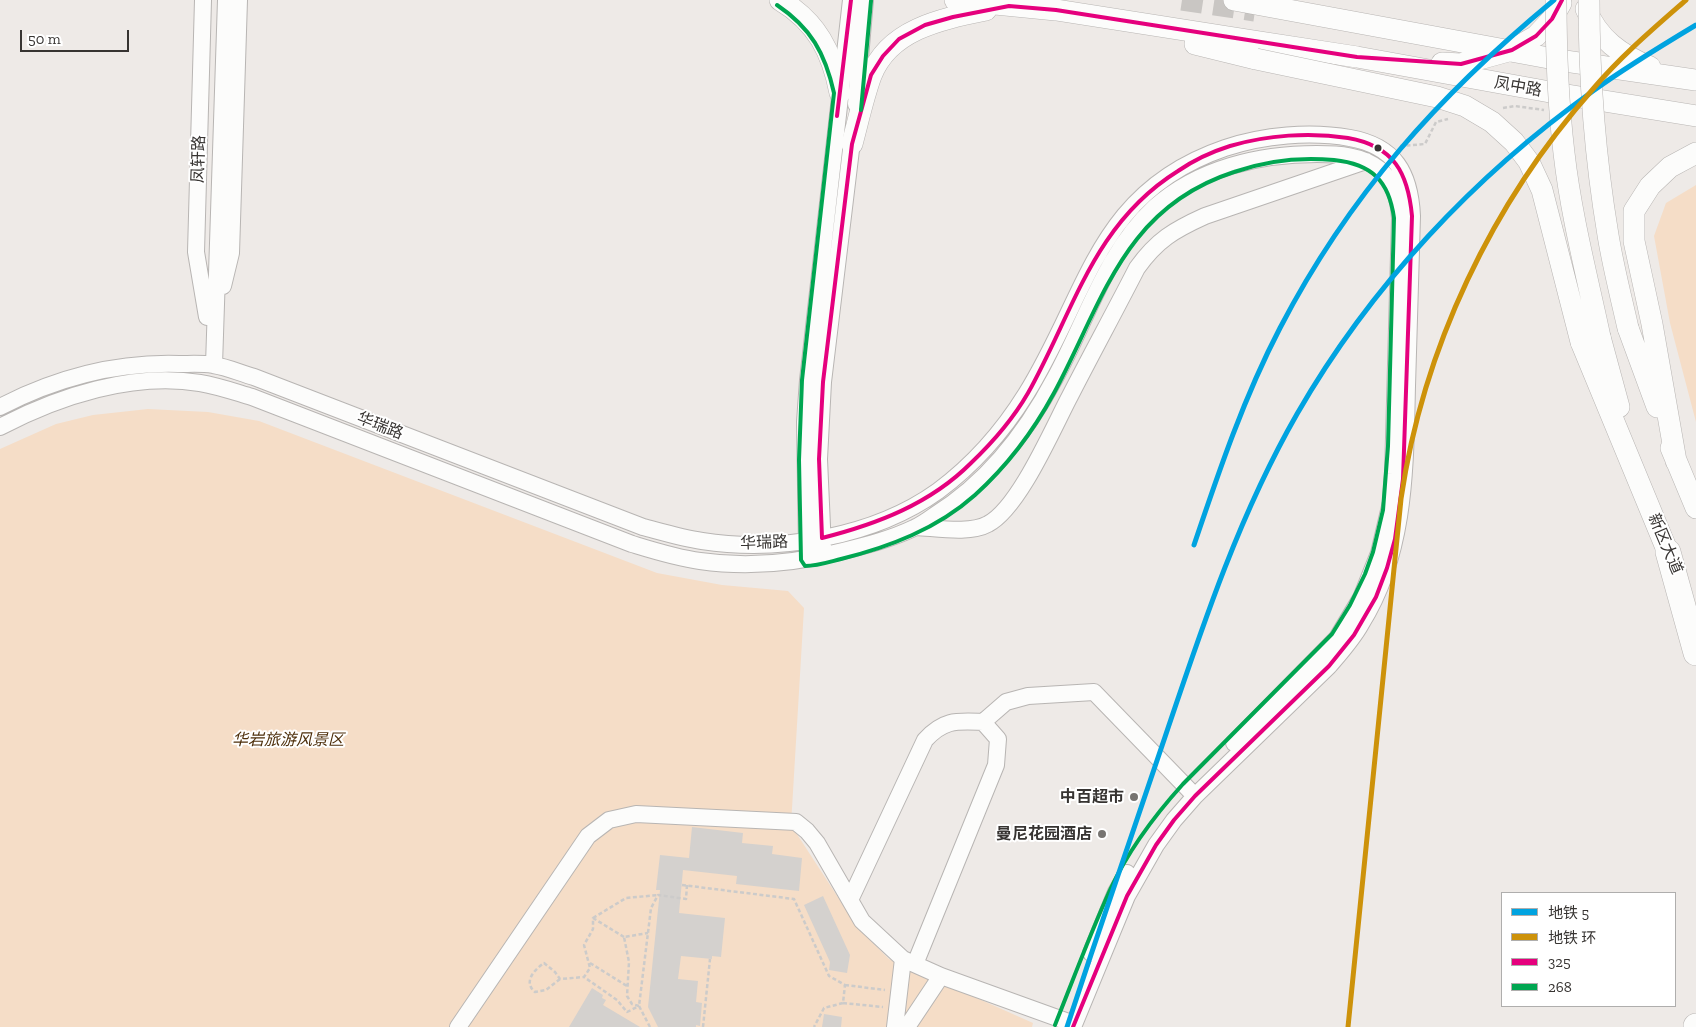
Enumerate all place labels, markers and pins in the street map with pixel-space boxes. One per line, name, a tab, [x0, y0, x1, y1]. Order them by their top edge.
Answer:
unlabelled marker	[1373, 143, 1383, 153]
place label: 中百超市	[1060, 787, 1124, 807]
marker: 中百超市	[1128, 791, 1140, 803]
place label: 曼尼花园酒店	[996, 824, 1092, 844]
marker: 曼尼花园酒店	[1096, 828, 1108, 840]

